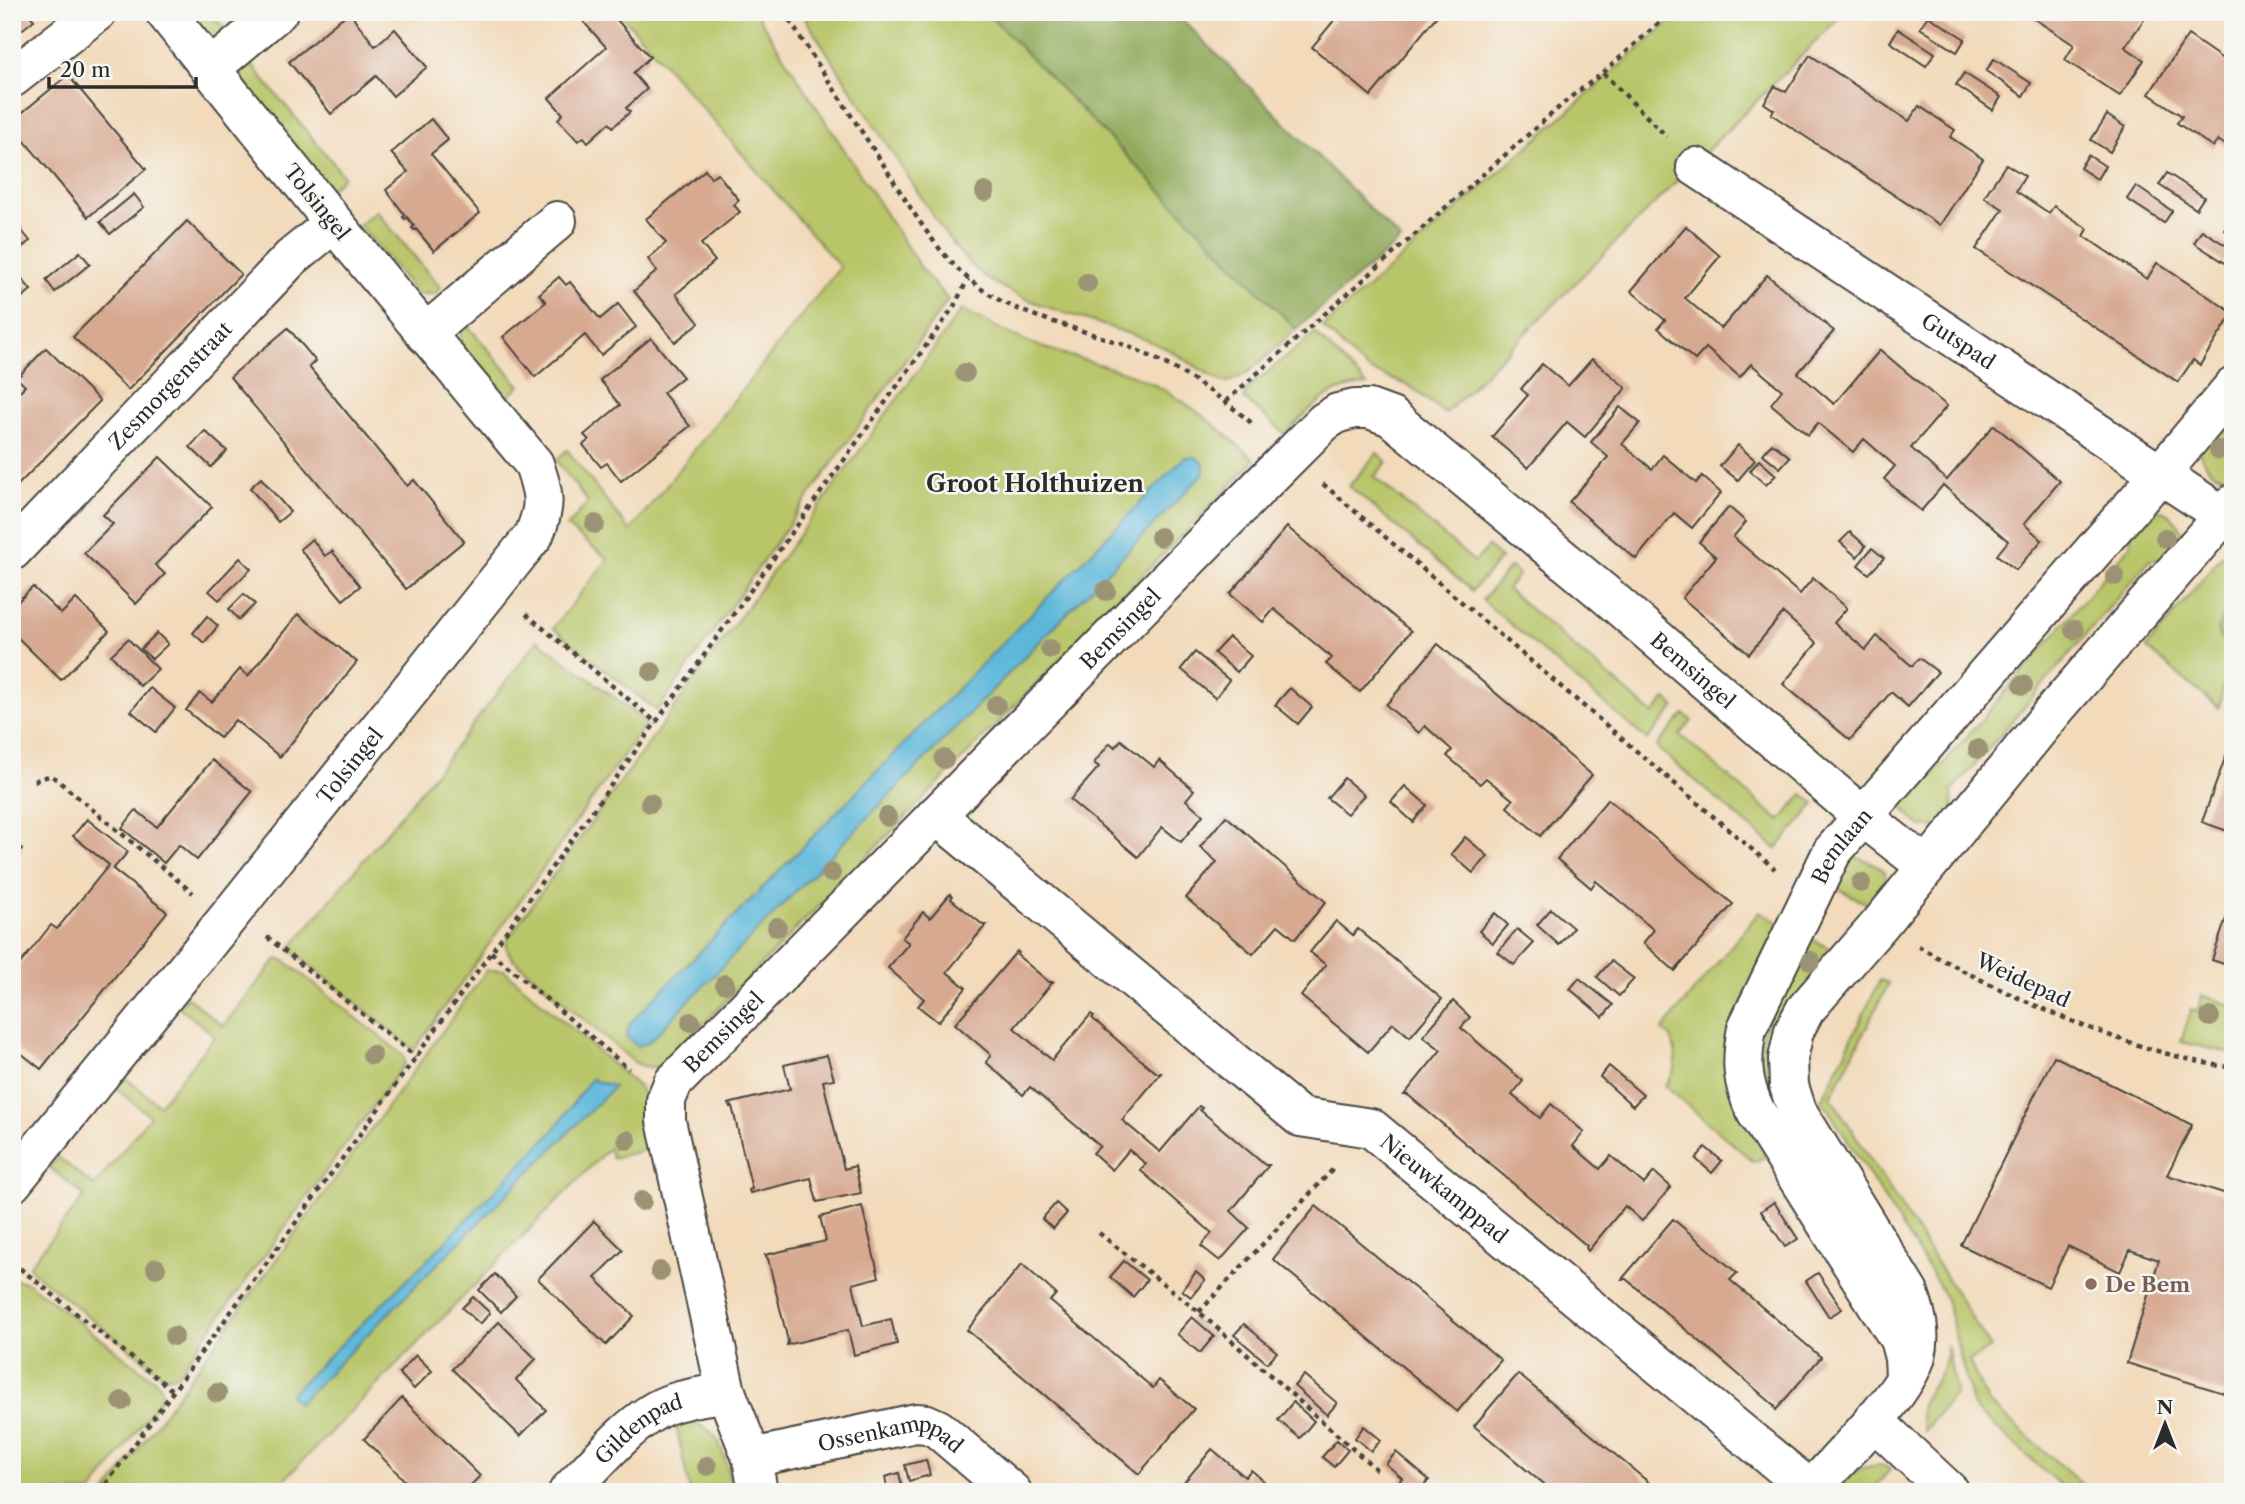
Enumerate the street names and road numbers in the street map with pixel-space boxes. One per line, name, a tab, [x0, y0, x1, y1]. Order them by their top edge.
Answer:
street label: Tolsingel	[279, 159, 355, 245]
street label: Gutspad	[1917, 307, 2001, 374]
street label: Zesmorgenstraat	[103, 316, 237, 454]
street label: Bemsingel	[1075, 583, 1165, 674]
street label: Bemsingel	[1646, 627, 1741, 714]
street label: Tolsingel	[312, 722, 388, 809]
street label: Bemlaan	[1806, 803, 1877, 888]
street label: Weidepad	[1971, 947, 2074, 1013]
street label: Bemsingel	[678, 986, 768, 1078]
street label: Nieuwkamppad	[1376, 1129, 1513, 1248]
street label: Gildenpad	[589, 1388, 685, 1469]
street label: Ossenkamppad	[815, 1410, 969, 1458]

